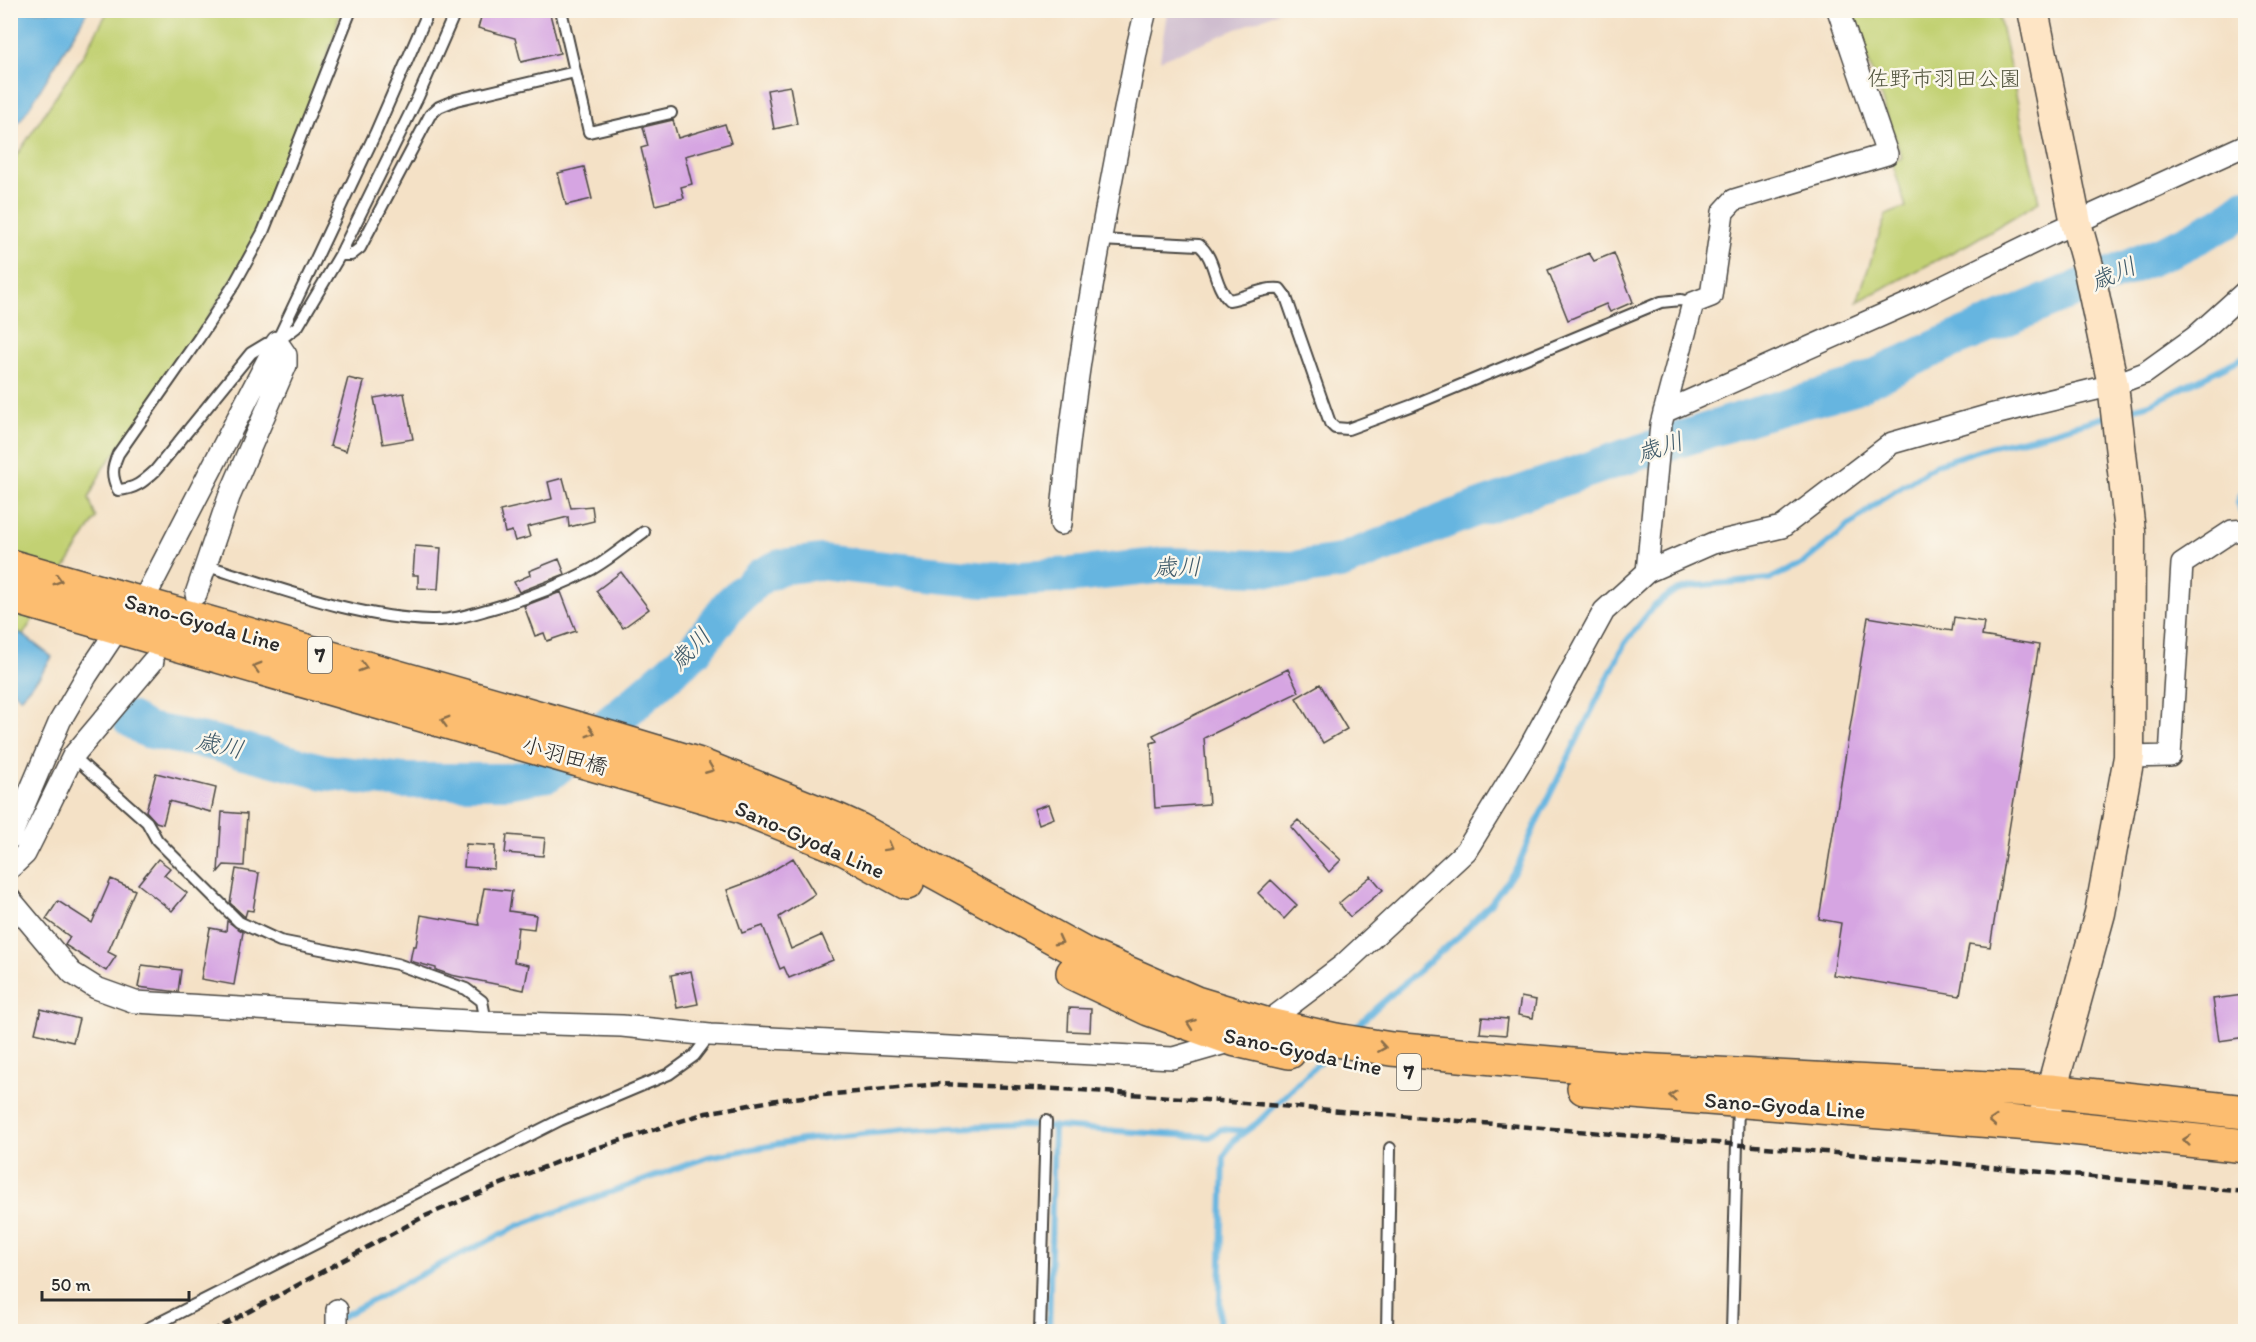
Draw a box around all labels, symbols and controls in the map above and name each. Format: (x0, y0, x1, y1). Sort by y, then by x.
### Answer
park label: 佐野市羽田公園 (1867, 65, 2021, 92)
water label: 歳川 (2085, 251, 2141, 296)
water label: 歳川 (1633, 426, 1687, 467)
water label: 歳川 (1153, 552, 1201, 581)
one-way arrow (53, 572, 63, 585)
street label: Sano-Gyoda Line (122, 587, 284, 658)
water label: 歳川 (663, 621, 717, 676)
road number: 7 (308, 637, 332, 673)
one-way arrow (357, 660, 368, 672)
one-way arrow (252, 662, 263, 674)
one-way arrow (440, 716, 451, 728)
water label: 歳川 (193, 725, 247, 764)
one-way arrow (585, 725, 596, 737)
street label: 小羽田橋 (519, 730, 611, 781)
one-way arrow (704, 762, 715, 774)
street label: Sano-Gyoda Line (731, 794, 889, 885)
one-way arrow (883, 840, 893, 851)
one-way arrow (1053, 934, 1064, 945)
one-way arrow (1186, 1018, 1197, 1031)
street label: Sano-Gyoda Line (1221, 1022, 1384, 1081)
one-way arrow (1378, 1041, 1387, 1053)
road number: 7 (1397, 1054, 1421, 1090)
street label: Sano-Gyoda Line (1704, 1086, 1866, 1125)
one-way arrow (1669, 1090, 1678, 1103)
one-way arrow (1989, 1115, 1998, 1128)
one-way arrow (2183, 1134, 2192, 1147)
scale bar (42, 1264, 189, 1302)
text: 50 m (51, 1274, 91, 1296)

